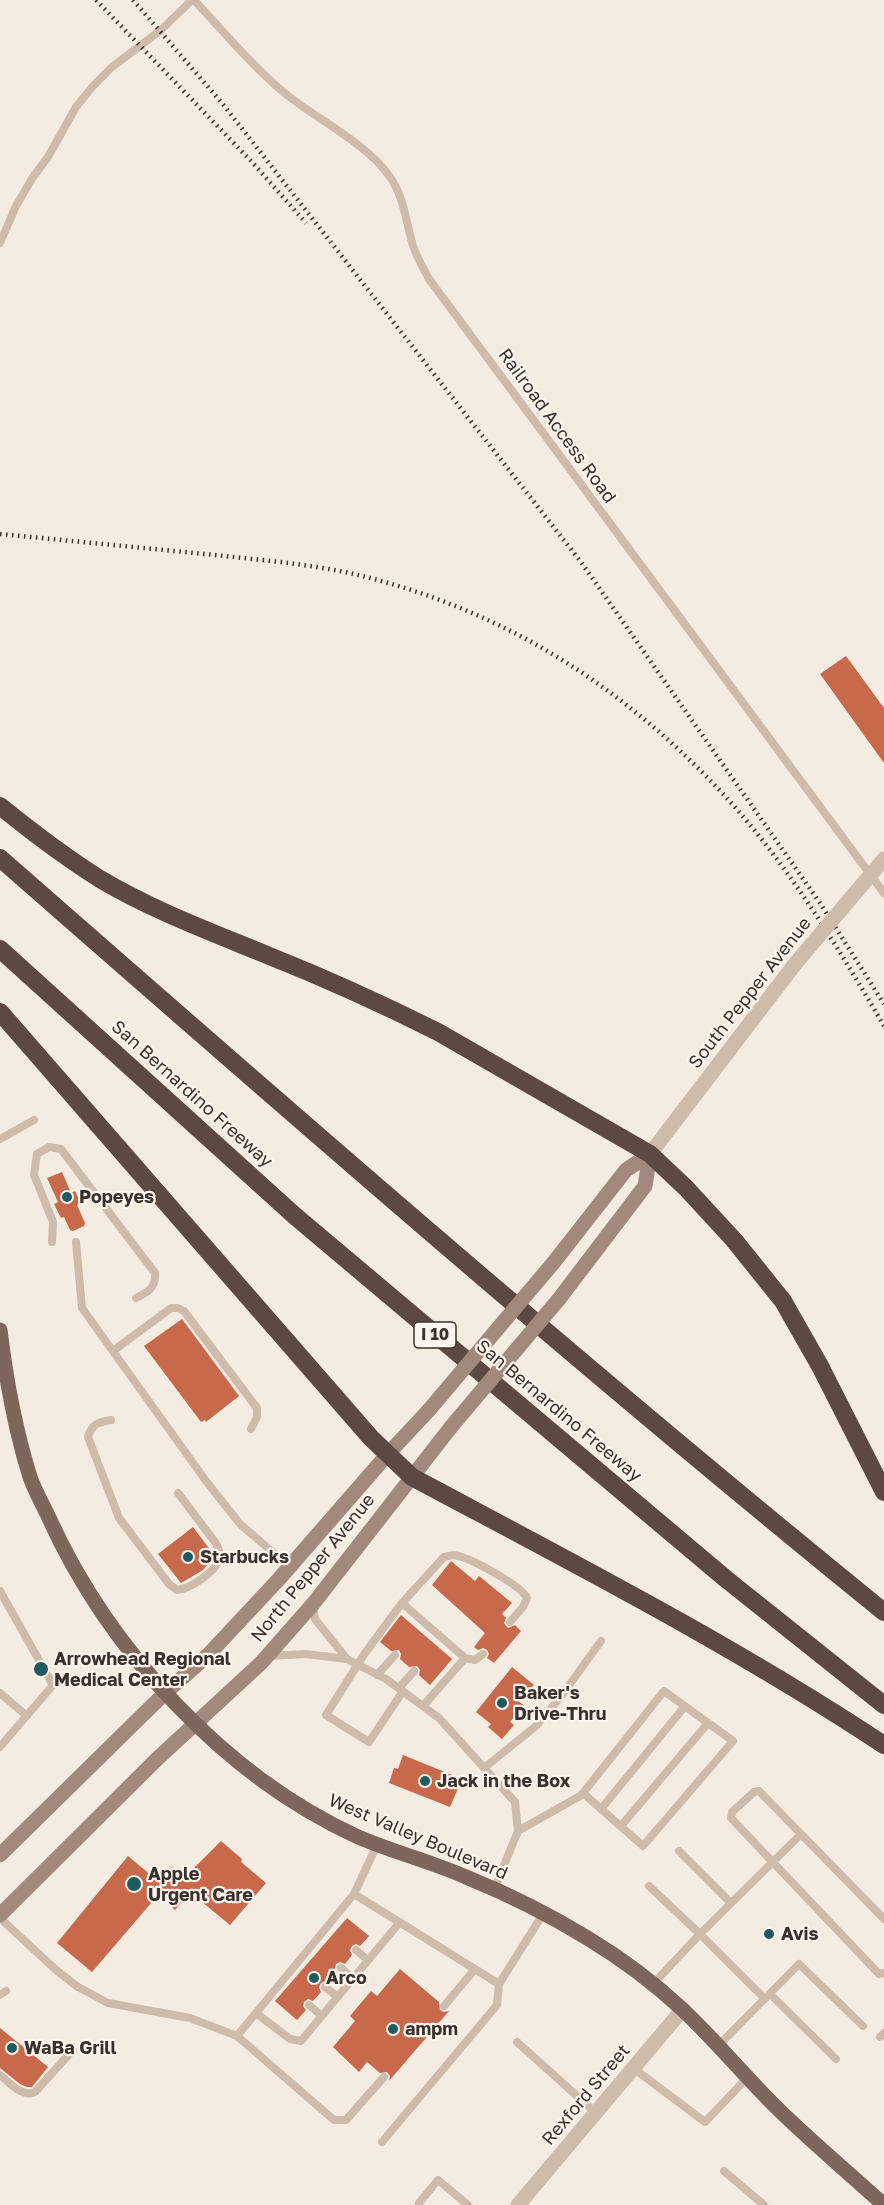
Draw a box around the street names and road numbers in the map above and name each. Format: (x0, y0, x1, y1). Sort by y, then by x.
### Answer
street label: Railroad Access Road (494, 344, 620, 508)
street label: South Pepper Avenue (684, 913, 816, 1073)
street label: San Bernardino Freeway (107, 1016, 277, 1172)
road number: I 10 (414, 1322, 456, 1348)
street label: San Bernardino Freeway (472, 1335, 646, 1487)
street label: North Pepper Avenue (247, 1490, 379, 1646)
street label: West Valley Boulevard (325, 1789, 511, 1885)
street label: Rexford Street (538, 2040, 634, 2150)

